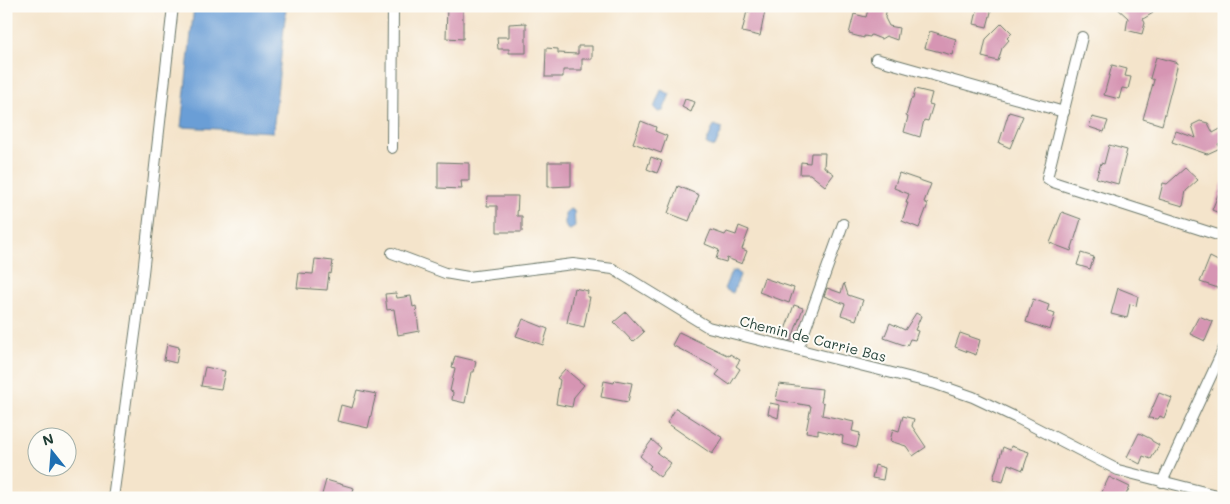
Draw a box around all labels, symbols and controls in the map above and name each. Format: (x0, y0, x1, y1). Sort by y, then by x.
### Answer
street label: Chemin de Carrie Bas (738, 311, 889, 366)
north arrow (28, 426, 78, 476)
text: N (40, 428, 56, 450)

